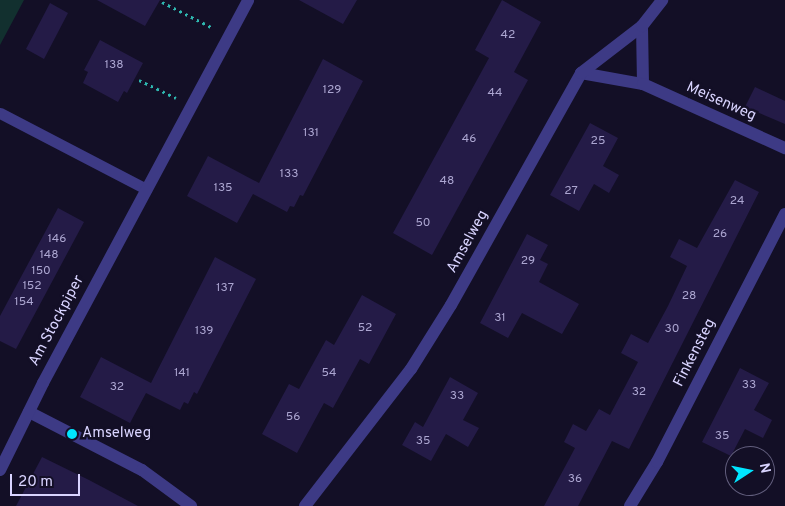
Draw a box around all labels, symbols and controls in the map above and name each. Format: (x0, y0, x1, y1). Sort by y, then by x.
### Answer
house number: 42 (501, 29, 515, 43)
house number: 138 (104, 59, 124, 73)
street label: Meisenweg (683, 79, 759, 125)
house number: 129 (323, 84, 341, 98)
house number: 44 (488, 87, 502, 101)
house number: 131 (303, 127, 319, 141)
house number: 46 (462, 133, 476, 147)
house number: 25 (591, 135, 605, 149)
house number: 133 (280, 168, 298, 182)
house number: 48 (440, 175, 454, 189)
house number: 135 (213, 182, 233, 196)
house number: 27 (564, 185, 578, 199)
house number: 24 (730, 195, 744, 209)
street label: Amselweg (443, 207, 493, 277)
house number: 50 (415, 217, 431, 231)
house number: 26 (713, 228, 727, 242)
house number: 146 (48, 233, 66, 247)
house number: 148 (39, 249, 59, 263)
house number: 29 (521, 255, 535, 269)
house number: 150 (31, 265, 51, 279)
street label: Am Stockpiper (26, 273, 88, 369)
house number: 152 (22, 280, 42, 294)
house number: 137 (216, 282, 234, 296)
house number: 28 (682, 290, 696, 304)
house number: 154 (14, 296, 34, 310)
house number: 31 (494, 312, 506, 326)
street label: Finkensteg (670, 316, 720, 390)
house number: 52 (358, 322, 372, 336)
house number: 30 (665, 323, 679, 337)
house number: 139 (195, 325, 213, 339)
house number: 141 (174, 367, 190, 381)
house number: 54 (321, 367, 337, 381)
house number: 33 (742, 379, 756, 393)
house number: 32 (110, 381, 124, 395)
house number: 32 (632, 386, 646, 400)
house number: 33 (450, 390, 464, 404)
house number: 56 (286, 411, 300, 425)
place label: Amselweg (82, 425, 151, 443)
marker: Amselweg (66, 428, 78, 440)
house number: 35 (715, 430, 729, 444)
house number: 35 (416, 435, 430, 449)
north arrow (725, 446, 775, 496)
text: N (755, 462, 774, 475)
scale bar (12, 464, 82, 496)
text: 20 m (18, 473, 53, 492)
house number: 36 (568, 473, 582, 487)

